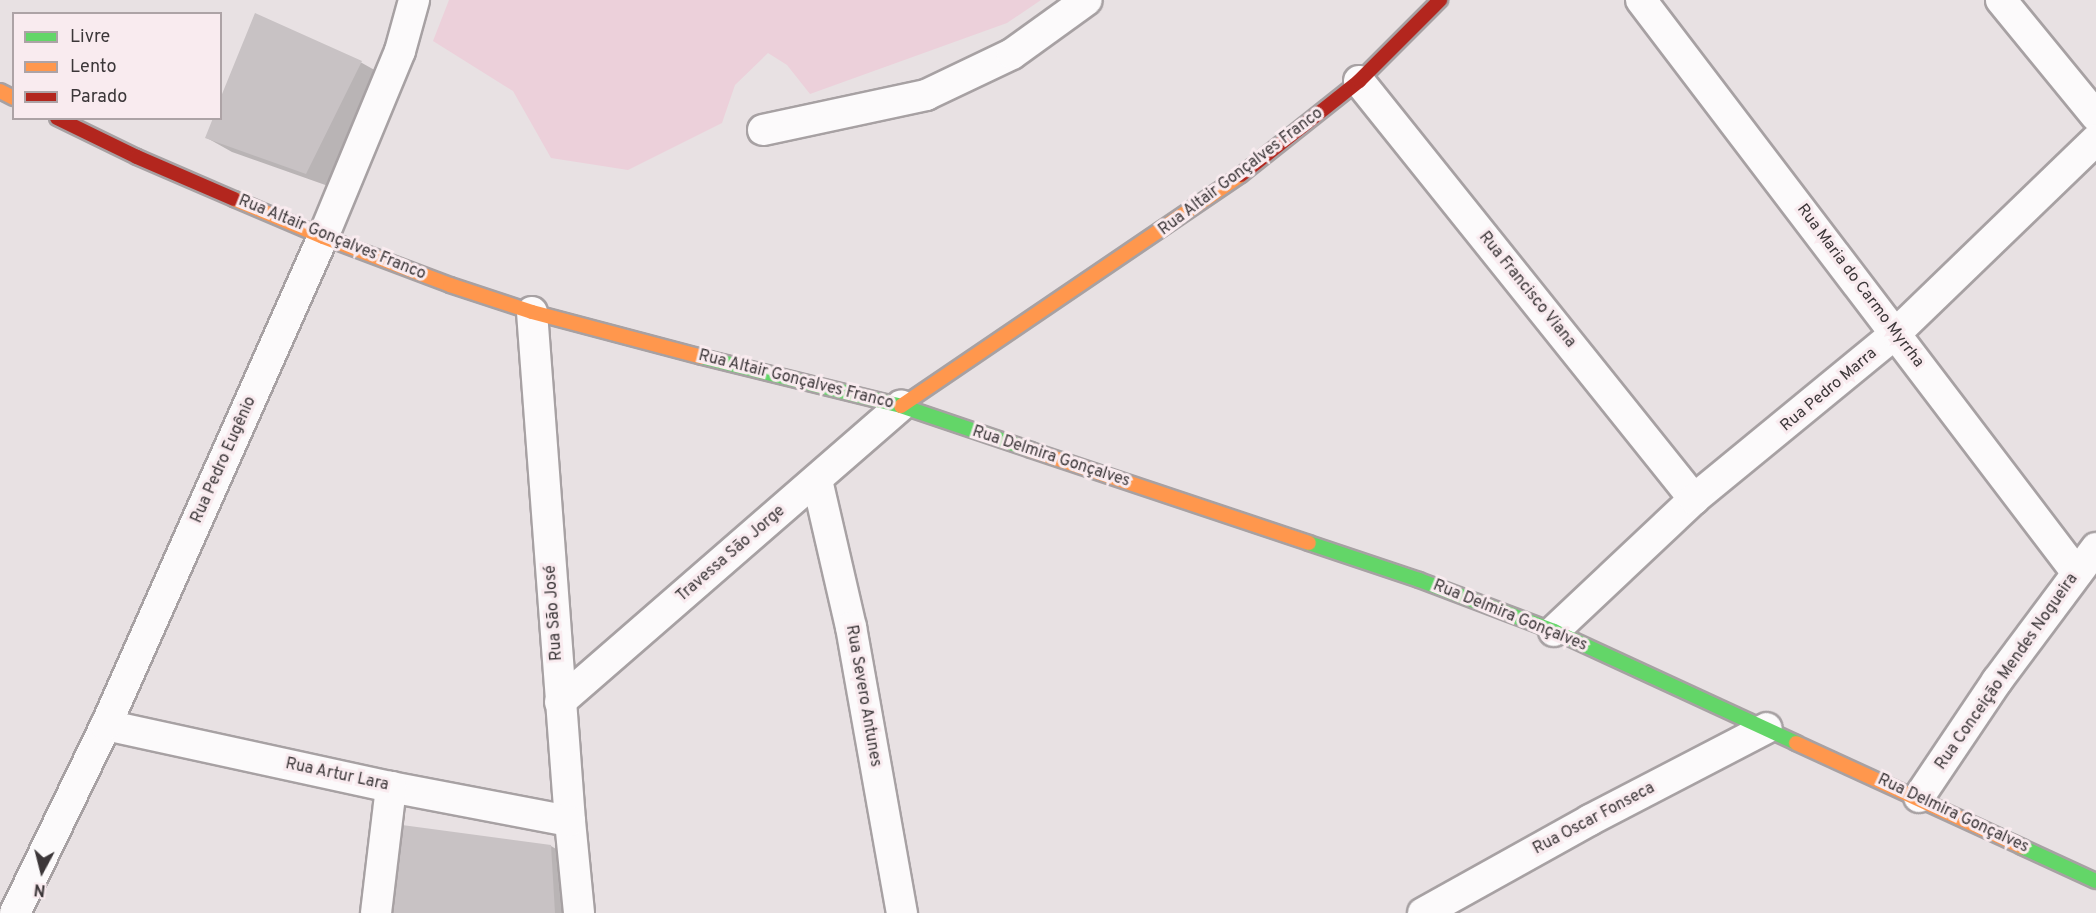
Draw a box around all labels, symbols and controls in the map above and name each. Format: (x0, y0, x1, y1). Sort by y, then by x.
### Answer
legend (12, 12, 222, 120)
text: Livre (70, 26, 110, 49)
text: Lento (70, 56, 116, 79)
text: Parado (70, 86, 127, 109)
street label: Rua Altair Gonçalves Franco (1155, 104, 1327, 240)
street label: Rua Altair Gonçalves Franco (235, 191, 429, 285)
street label: Rua Maria do Carmo Myrrha (1792, 200, 1928, 372)
street label: Rua Francisco Viana (1474, 228, 1580, 352)
street label: Rua Pedro Marra (1777, 344, 1881, 436)
street label: Rua Altair Gonçalves Franco (696, 346, 896, 414)
street label: Rua Pedro Eugênio (187, 394, 261, 526)
street label: Rua Delmira Gonçalves (970, 422, 1132, 492)
street label: Travessa São Jorge (673, 502, 789, 606)
street label: Rua São José (541, 565, 567, 661)
street label: Rua Conceição Mendes Nogueira (1932, 570, 2082, 774)
street label: Rua Delmira Gonçalves (1430, 576, 1590, 656)
street label: Rua Severo Antunes (841, 623, 885, 769)
street label: Rua Artur Lara (283, 755, 391, 795)
street label: Rua Delmira Gonçalves (1874, 771, 2032, 857)
street label: Rua Oscar Fonseca (1530, 779, 1658, 859)
north arrow (12, 841, 72, 901)
text: N (33, 878, 47, 899)

